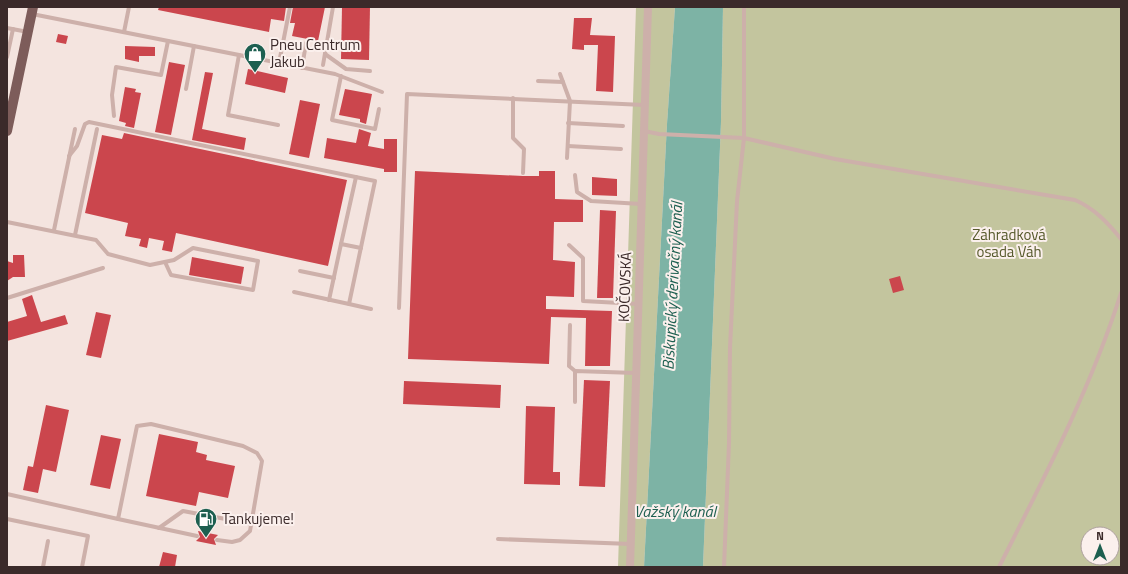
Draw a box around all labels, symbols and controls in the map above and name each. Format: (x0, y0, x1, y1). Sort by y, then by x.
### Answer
place label: Pneu Centrum Jakub (270, 33, 360, 73)
shop icon: Pneu Centrum Jakub (242, 41, 268, 74)
water label: Biskupický derivačný kanál (656, 200, 688, 371)
park label: Záhradková osada Váh (972, 223, 1046, 263)
street label: KOČOVSKÁ (612, 251, 637, 322)
water label: Važský kanál (634, 499, 718, 523)
fuel station icon: Tankujeme! (193, 506, 219, 539)
place label: Tankujeme! (222, 507, 294, 530)
north arrow (1080, 526, 1120, 566)
text: N (1096, 528, 1104, 544)

